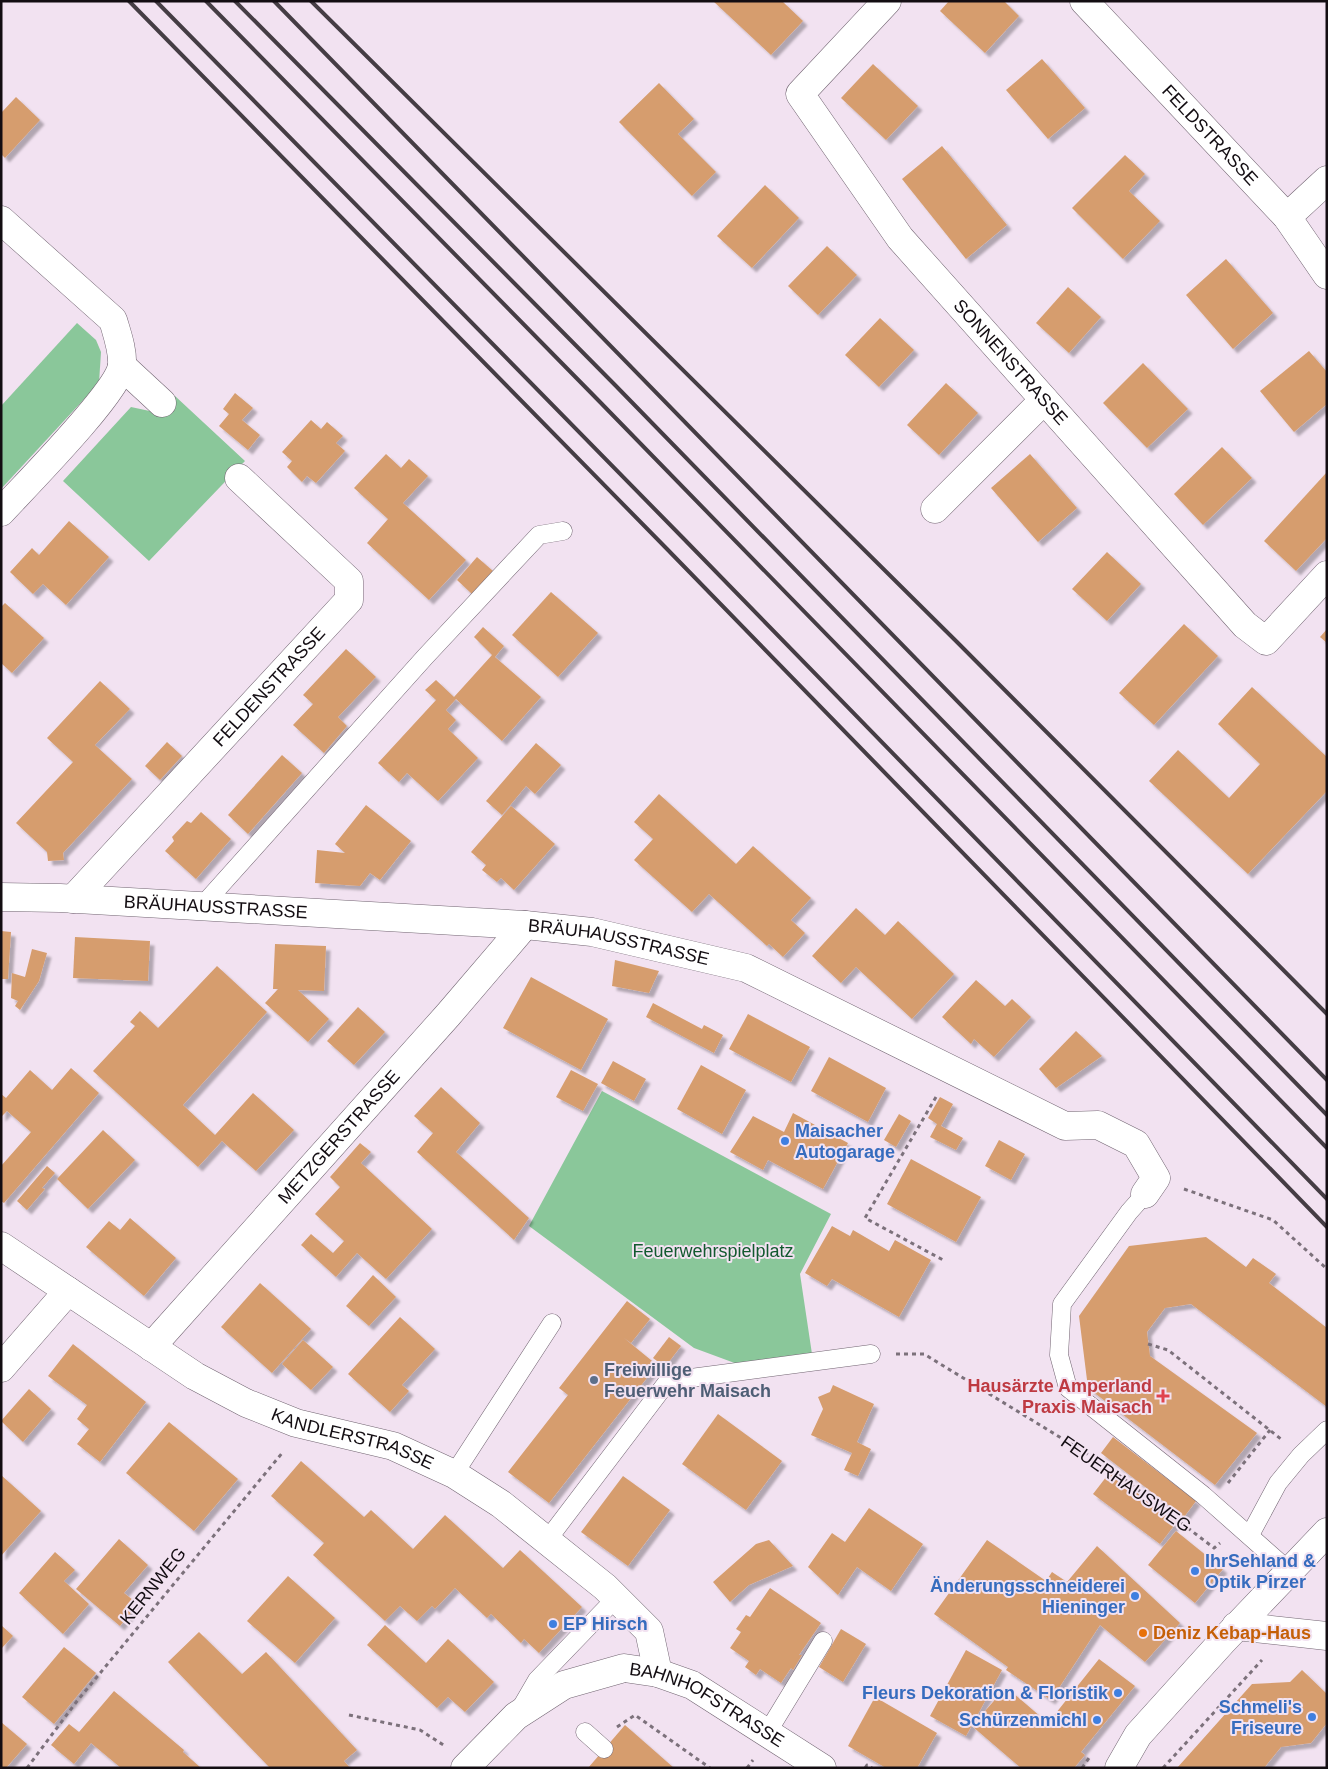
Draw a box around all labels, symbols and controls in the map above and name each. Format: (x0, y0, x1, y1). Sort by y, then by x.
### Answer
street label: FELDSTRASSE (1158, 81, 1262, 189)
street label: SONNENSTRASSE (950, 295, 1072, 429)
street label: FELDENSTRASSE (209, 623, 329, 750)
street label: BRÄUHAUSSTRASSE (123, 892, 308, 922)
street label: BRÄUHAUSSTRASSE (527, 915, 711, 969)
street label: METZGERSTRASSE (274, 1066, 404, 1208)
place label: Maisacher Autogarage (795, 1121, 895, 1162)
marker: Maisacher Autogarage (779, 1135, 791, 1147)
park label: Feuerwehrspielplatz (632, 1241, 794, 1261)
place label: Freiwillige Feuerwehr Maisach (604, 1360, 771, 1401)
marker: Freiwillige Feuerwehr Maisach (588, 1374, 600, 1386)
place label: Hausärzte Amperland Praxis Maisach (968, 1376, 1152, 1417)
marker: Hausärzte Amperland Praxis Maisach (1156, 1389, 1170, 1403)
street label: KANDLERSTRASSE (268, 1404, 437, 1473)
street label: FEUERHAUSWEG (1057, 1432, 1195, 1536)
street label: KERNWEG (116, 1544, 190, 1628)
place label: IhrSehland & Optik Pirzer (1205, 1551, 1316, 1592)
marker: IhrSehland & Optik Pirzer (1189, 1565, 1201, 1577)
place label: Änderungsschneiderei Hieninger (930, 1576, 1125, 1617)
marker: Änderungsschneiderei Hieninger (1129, 1590, 1141, 1602)
place label: EP Hirsch (563, 1614, 648, 1634)
marker: EP Hirsch (547, 1618, 559, 1630)
place label: Deniz Kebap-Haus (1153, 1623, 1311, 1643)
marker: Deniz Kebap-Haus (1137, 1627, 1149, 1639)
street label: BAHNHOFSTRASSE (628, 1659, 788, 1751)
place label: Fleurs Dekoration & Floristik (862, 1683, 1109, 1703)
marker: Fleurs Dekoration & Floristik (1112, 1687, 1124, 1699)
place label: Schmeli's Friseure (1219, 1697, 1302, 1738)
place label: Schürzenmichl (959, 1710, 1087, 1730)
marker: Schmeli's Friseure (1306, 1711, 1318, 1723)
marker: Schürzenmichl (1091, 1714, 1103, 1726)

